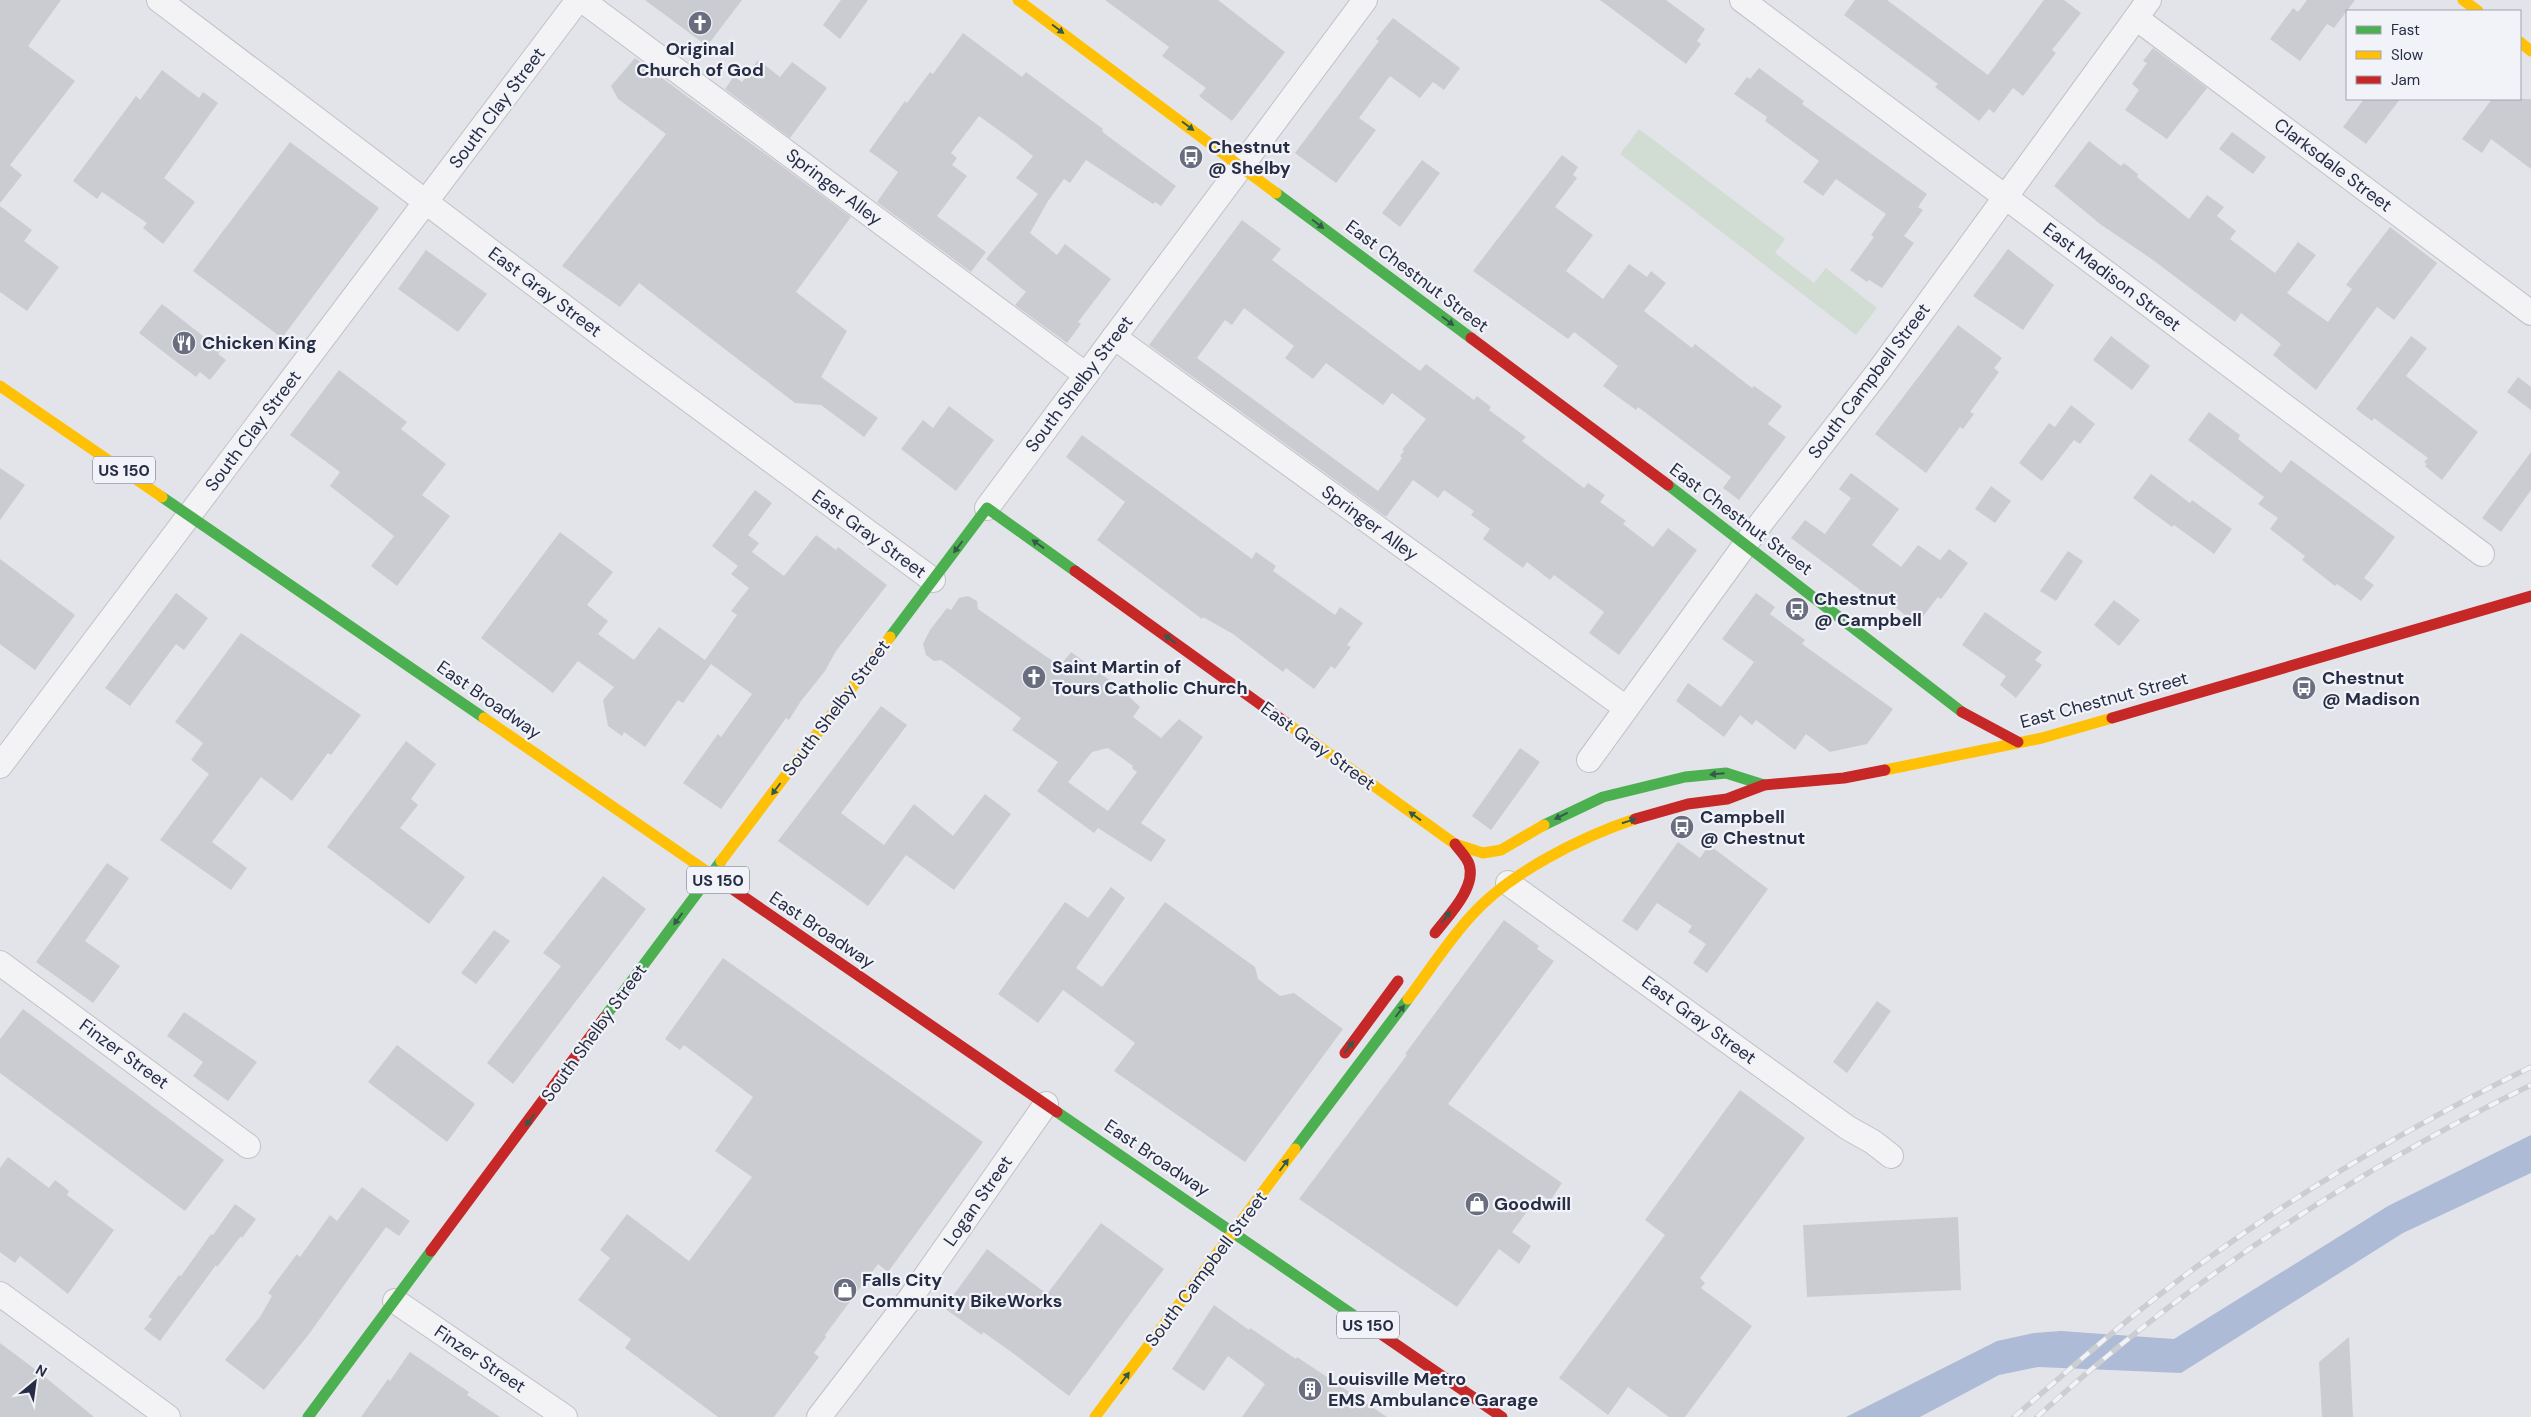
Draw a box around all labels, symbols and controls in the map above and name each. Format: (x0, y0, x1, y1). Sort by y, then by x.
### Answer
church icon: Original Church of God (687, 10, 713, 36)
legend (2346, 10, 2521, 100)
text: Fast (2391, 20, 2420, 40)
one-way arrow (1051, 24, 1064, 34)
place label: Original Church of God (636, 37, 764, 82)
street label: South Clay Street (444, 43, 550, 173)
text: Slow (2391, 45, 2424, 65)
text: Jam (2391, 70, 2420, 90)
street label: Clarksdale Street (2269, 113, 2397, 217)
one-way arrow (1181, 121, 1194, 132)
place label: Chestnut @ Shelby (1208, 135, 1291, 180)
street label: Springer Alley (781, 143, 887, 231)
bus stop icon: Chestnut @ Shelby (1178, 144, 1204, 170)
street label: East Chestnut Street (1341, 214, 1493, 338)
street label: East Madison Street (2038, 217, 2186, 337)
one-way arrow (1311, 219, 1325, 229)
street label: East Gray Street (483, 241, 607, 343)
street label: South Campbell Street (1803, 298, 1935, 464)
street label: South Shelby Street (1020, 311, 1138, 457)
one-way arrow (1441, 316, 1455, 326)
restaurant icon: Chicken King (171, 330, 197, 356)
place label: Chicken King (202, 331, 317, 355)
street label: South Clay Street (200, 366, 306, 496)
road number: US 150 (93, 456, 155, 484)
street label: East Chestnut Street (1665, 457, 1817, 581)
street label: Springer Alley (1317, 480, 1423, 566)
street label: East Gray Street (807, 484, 931, 584)
one-way arrow (1031, 539, 1045, 549)
one-way arrow (952, 540, 963, 553)
place label: Chestnut @ Campbell (1814, 587, 1922, 632)
bus stop icon: Chestnut @ Campbell (1784, 596, 1810, 622)
one-way arrow (1163, 634, 1177, 644)
street label: South Shelby Street (777, 635, 895, 781)
street label: East Broadway (432, 655, 546, 745)
place label: Saint Martin of Tours Catholic Church (1052, 655, 1248, 700)
church icon: Saint Martin of Tours Catholic Church (1021, 664, 1047, 690)
street label: East Chestnut Street (2017, 666, 2191, 734)
place label: Chestnut @ Madison (2322, 666, 2420, 711)
bus stop icon: Chestnut @ Madison (2291, 675, 2317, 701)
street label: East Gray Street (1256, 696, 1380, 796)
one-way arrow (1709, 770, 1725, 778)
one-way arrow (770, 782, 781, 795)
place label: Campbell @ Chestnut (1700, 805, 1805, 850)
one-way arrow (1409, 811, 1422, 821)
one-way arrow (1554, 812, 1568, 820)
bus stop icon: Campbell @ Chestnut (1669, 814, 1695, 840)
one-way arrow (1622, 817, 1637, 825)
road number: US 150 (687, 866, 749, 894)
street label: East Broadway (765, 886, 879, 974)
one-way arrow (1441, 910, 1451, 924)
one-way arrow (673, 912, 683, 926)
street label: South Shelby Street (536, 959, 652, 1107)
street label: East Gray Street (1637, 970, 1761, 1070)
one-way arrow (1394, 1005, 1405, 1018)
street label: Finzer Street (74, 1013, 174, 1095)
one-way arrow (1343, 1041, 1354, 1054)
one-way arrow (525, 1113, 535, 1127)
street label: East Broadway (1100, 1114, 1214, 1202)
street label: Logan Street (938, 1151, 1018, 1251)
one-way arrow (1279, 1158, 1289, 1172)
street label: South Campbell Street (1140, 1186, 1272, 1352)
shop icon: Goodwill (1464, 1191, 1490, 1217)
place label: Goodwill (1494, 1192, 1571, 1216)
place label: Falls City Community BikeWorks (862, 1268, 1062, 1313)
shop icon: Falls City Community BikeWorks (832, 1277, 858, 1303)
road number: US 150 (1337, 1312, 1399, 1338)
street label: Finzer Street (430, 1320, 530, 1398)
north arrow (10, 1357, 60, 1407)
text: N (32, 1360, 50, 1381)
place label: Louisville Metro EMS Ambulance Garage (1328, 1367, 1538, 1412)
one-way arrow (1119, 1372, 1130, 1385)
building icon: Louisville Metro EMS Ambulance Garage (1297, 1376, 1323, 1402)

